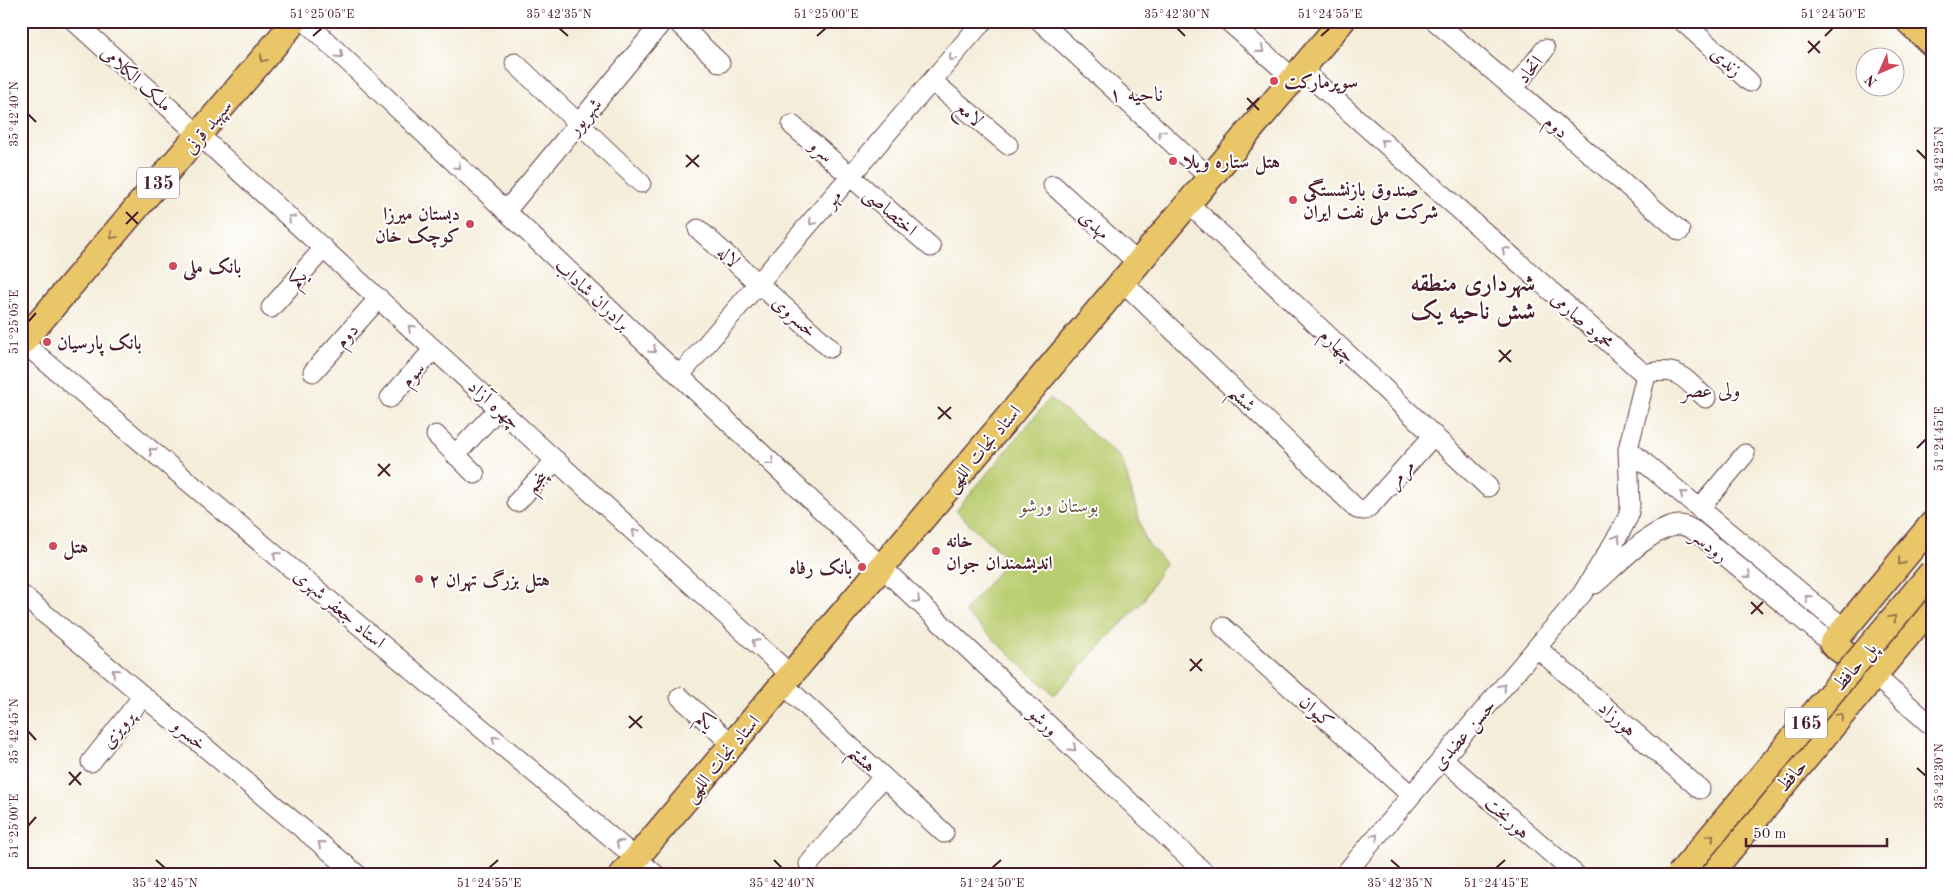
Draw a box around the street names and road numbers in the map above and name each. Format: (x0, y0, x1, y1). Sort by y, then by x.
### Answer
street label: ملک الکلامی (96, 42, 176, 116)
street label: زندی (1706, 44, 1744, 81)
street label: اتحاد (1514, 53, 1548, 88)
street label: شهریور (564, 95, 607, 142)
street label: سپهبد قرنی (181, 97, 238, 160)
street label: لامع (947, 98, 986, 136)
street label: دوم (1537, 113, 1571, 147)
street label: سرو (803, 135, 836, 168)
road number: 135 (137, 168, 179, 198)
street label: اختصاصی (858, 185, 919, 242)
street label: مهر (820, 187, 847, 214)
street label: مهدی (1074, 207, 1112, 245)
street label: لاله (713, 243, 742, 272)
street label: برادران شاداب (550, 256, 633, 336)
street label: یکم (285, 265, 317, 296)
street label: محمود صارمی (1546, 289, 1616, 355)
street label: خسروی (767, 293, 819, 343)
street label: دوم (333, 321, 367, 356)
street label: چهارم (1312, 326, 1358, 371)
street label: سوم (398, 360, 433, 395)
street label: چهره آزاد (463, 375, 525, 435)
street label: ششم (1219, 383, 1258, 422)
street label: استاد نجات اللهی (942, 402, 1027, 498)
street label: مرمر (1384, 457, 1421, 494)
street label: پنجم (523, 466, 559, 502)
street label: رودسر (1684, 526, 1730, 568)
street label: استاد جعفر شهری (289, 566, 388, 654)
street label: پل حافظ (1830, 638, 1884, 697)
street label: کیوان (1294, 692, 1337, 734)
street label: حسن عضدی (1429, 697, 1502, 776)
street label: هورزاد (1593, 699, 1639, 742)
street label: ورشو (1022, 703, 1061, 742)
street label: پرویزی (99, 707, 141, 753)
street label: یکم (688, 708, 719, 740)
road number: 165 (1785, 708, 1827, 738)
street label: استاد نجات اللهی (681, 712, 766, 808)
street label: خسرو (166, 715, 209, 756)
street label: هشتم (838, 743, 879, 783)
street label: حافظ (1773, 756, 1812, 796)
street label: هوربخت (1480, 794, 1532, 844)

